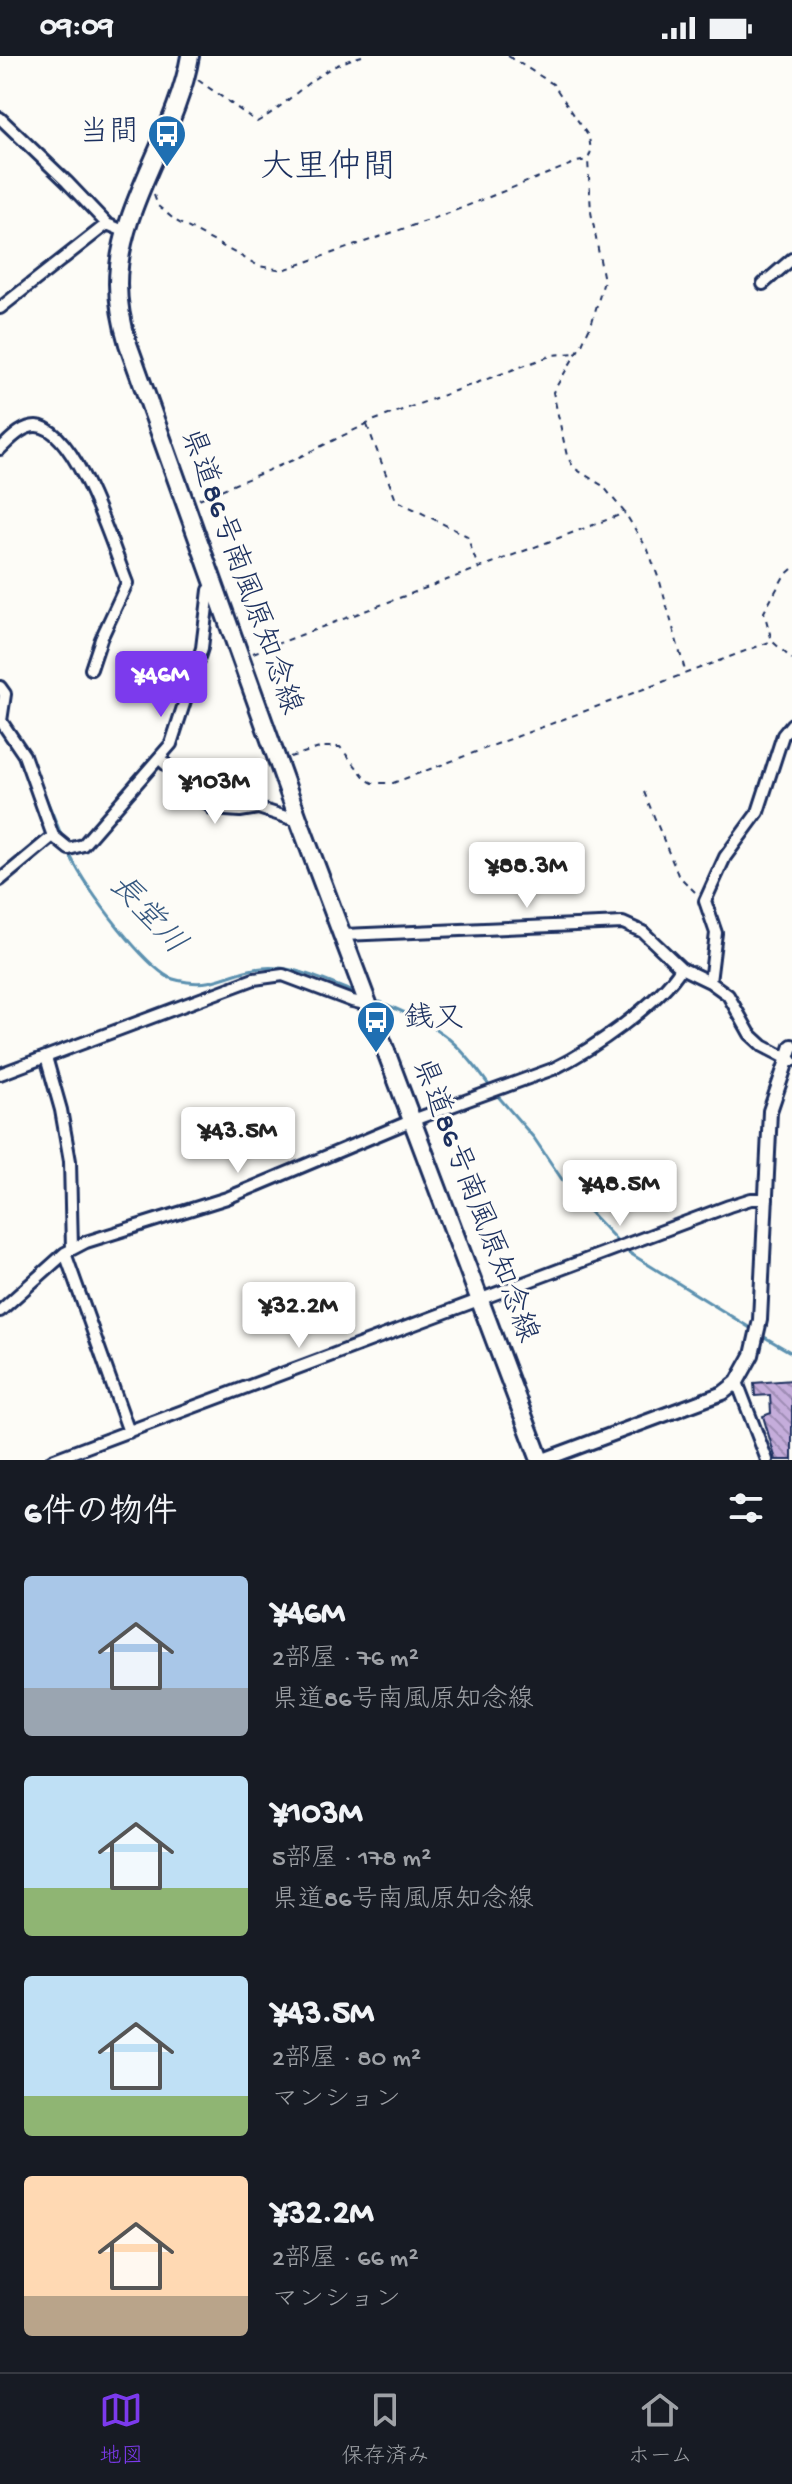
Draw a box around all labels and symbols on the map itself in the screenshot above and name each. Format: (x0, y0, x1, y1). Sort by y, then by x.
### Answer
bus stop icon: 当間 (146, 113, 188, 168)
place label: 当間 (79, 116, 139, 152)
district label: 大里仲間 (260, 148, 396, 190)
street label: 県道86号南風原知念線 (171, 424, 309, 720)
pin: ¥46M (114, 651, 208, 719)
pin: ¥103M (159, 758, 271, 826)
pin: ¥88.3M (462, 842, 592, 910)
water label: 長堂川 (99, 867, 193, 964)
bus stop icon: 銭又 (355, 999, 397, 1054)
place label: 銭又 (404, 1002, 464, 1038)
street label: 県道86号南風原知念線 (403, 1053, 545, 1348)
pin: ¥43.5M (173, 1107, 303, 1175)
pin: ¥48.5M (555, 1160, 685, 1228)
pin: ¥32.2M (234, 1282, 364, 1350)

